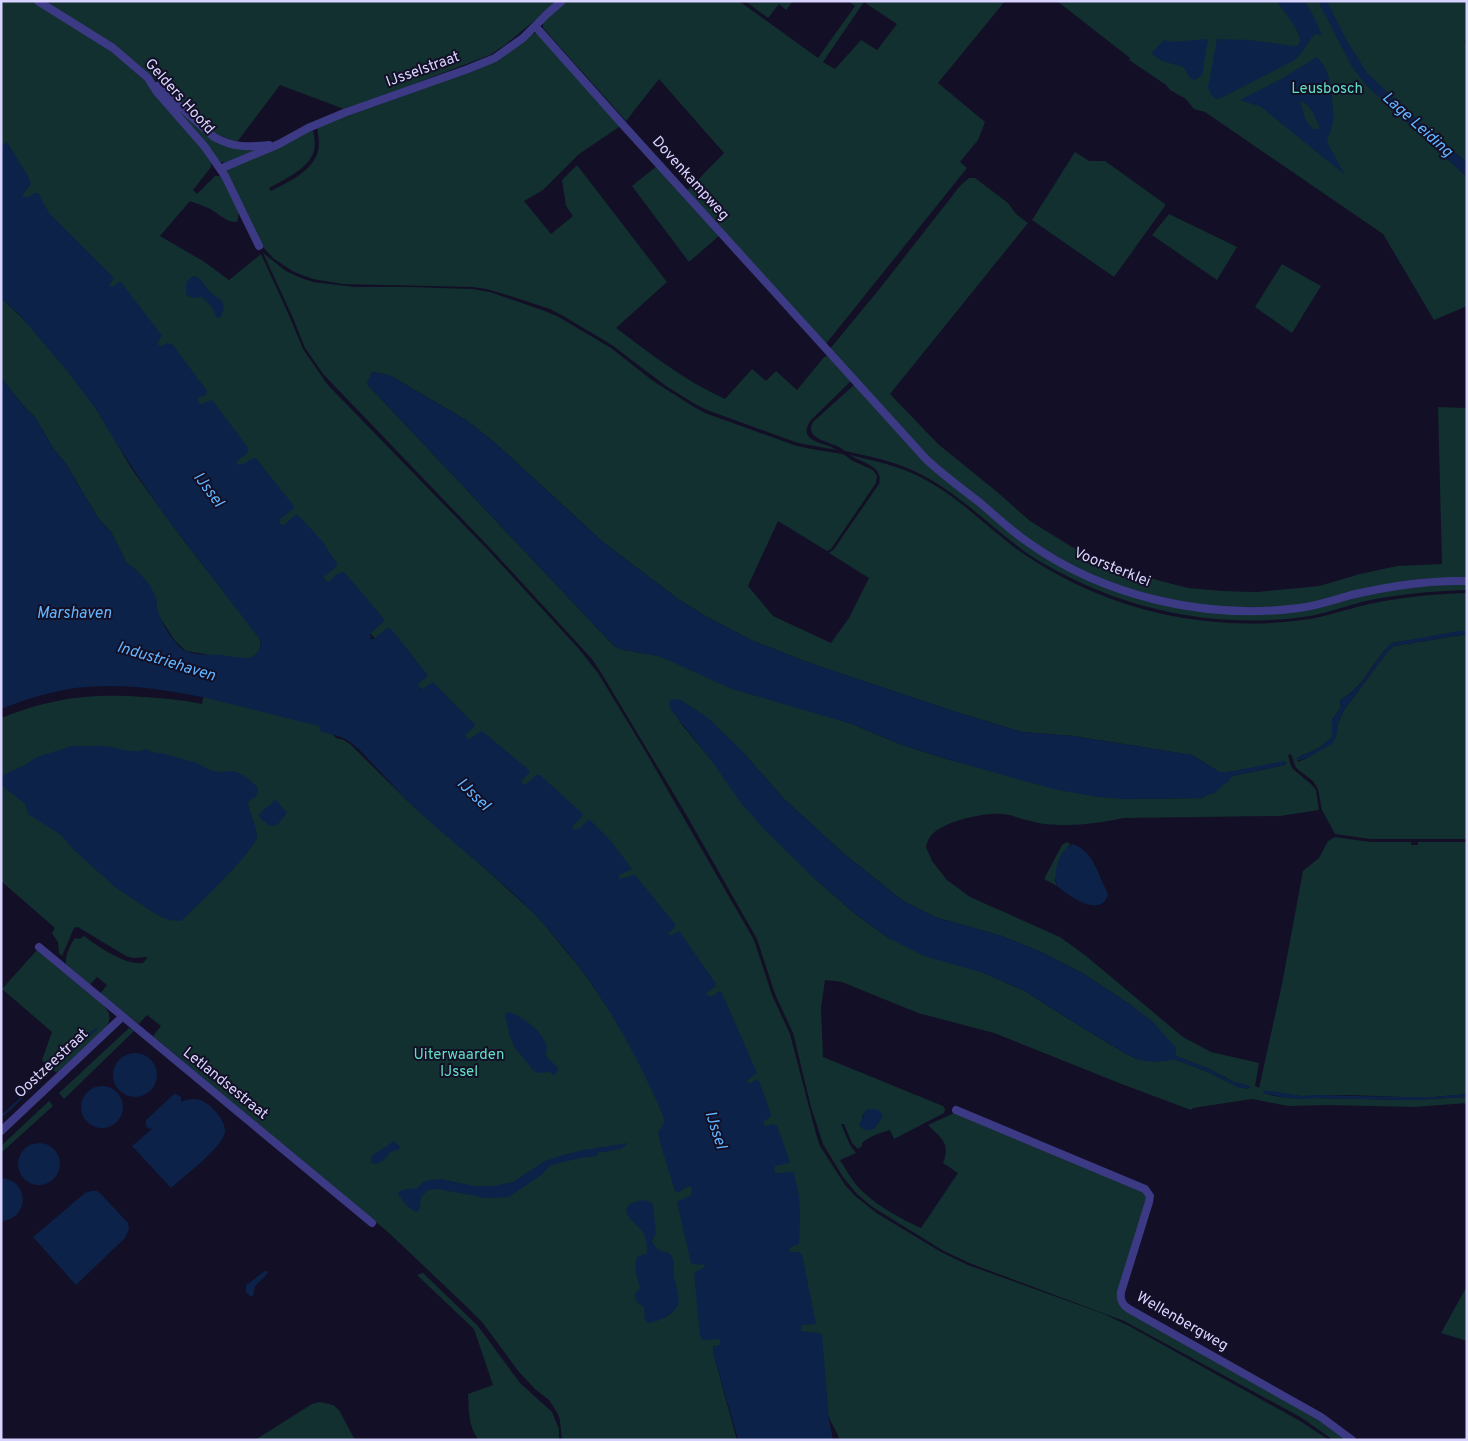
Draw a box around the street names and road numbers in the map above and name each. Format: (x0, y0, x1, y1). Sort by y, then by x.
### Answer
street label: IJsselstraat (384, 48, 462, 92)
street label: Gelders Hoofd (140, 55, 218, 139)
street label: Dovenkampweg (647, 133, 733, 225)
street label: Voorsterklei (1071, 544, 1153, 592)
street label: Oostzeestraat (11, 1025, 93, 1103)
street label: Letlandsestraat (178, 1044, 272, 1124)
street label: Wellenbergweg (1133, 1288, 1231, 1356)

